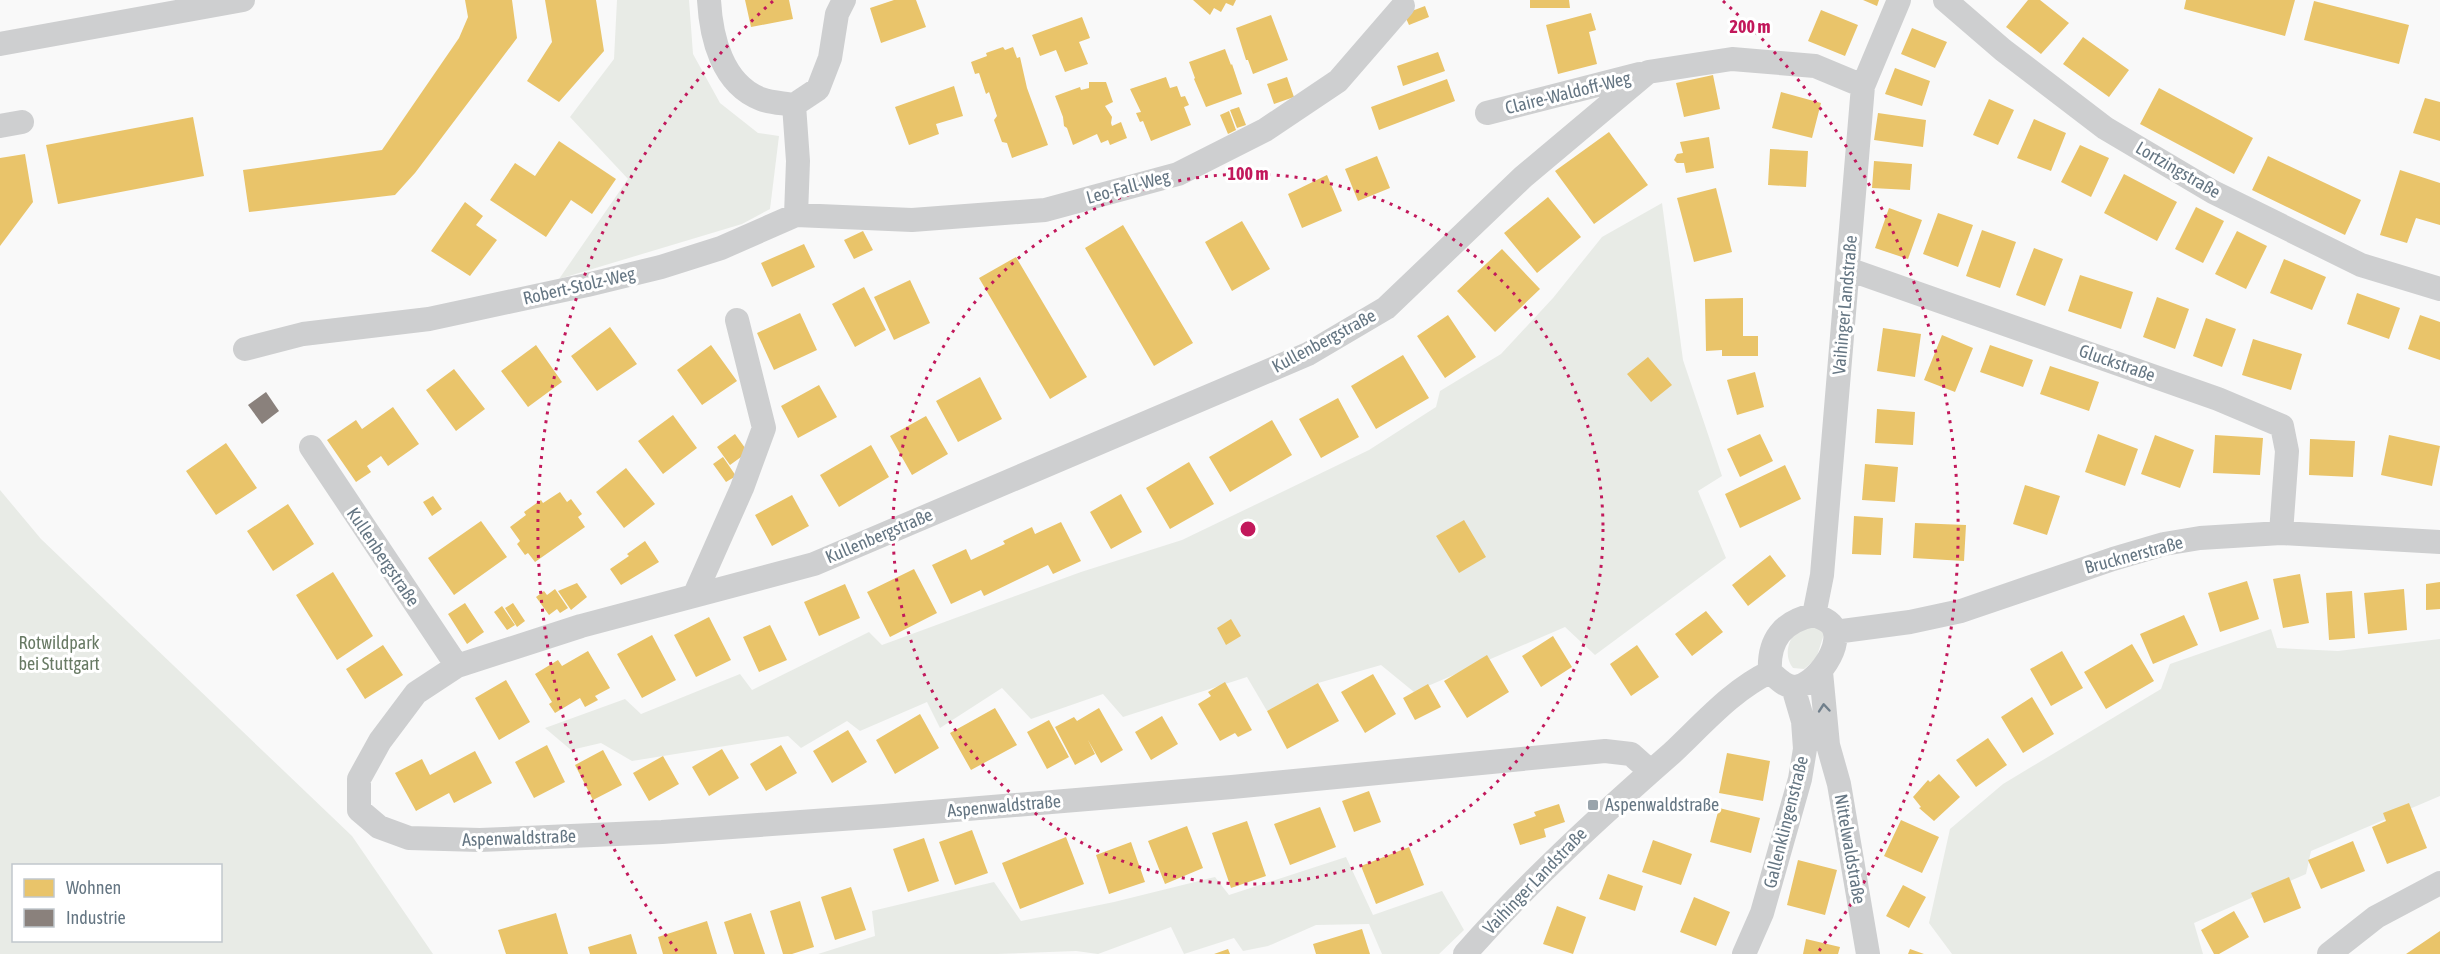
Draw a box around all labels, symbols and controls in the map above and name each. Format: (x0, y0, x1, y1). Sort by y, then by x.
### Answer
text: 200 m (1730, 16, 1770, 37)
street label: Claire-Waldoff-Weg (1503, 67, 1633, 118)
street label: Lortzingstraße (2132, 137, 2224, 202)
text: 100 m (1228, 163, 1268, 184)
street label: Leo-Fall-Weg (1084, 165, 1172, 208)
street label: Vaihinger Landstraße (1828, 234, 1861, 376)
street label: Robert-Stolz-Weg (521, 262, 637, 309)
street label: Kullenbergstraße (1268, 304, 1379, 377)
street label: Gluckstraße (2076, 340, 2158, 385)
street label: Kullenbergstraße (343, 503, 424, 610)
street label: Kullenbergstraße (822, 504, 936, 568)
centre of rings (1238, 519, 1258, 539)
street label: Brucknerstraße (2082, 531, 2185, 578)
park label: Rotwildpark bei Stuttgart (18, 632, 100, 674)
one-way arrow (1818, 704, 1831, 713)
street label: Gallenklingenstraße (1759, 754, 1812, 890)
street label: Aspenwaldstraße (946, 790, 1062, 821)
street label: Nittelwaldstraße (1830, 792, 1870, 906)
place label: Aspenwaldstraße (1605, 794, 1719, 815)
marker: Aspenwaldstraße (1586, 798, 1600, 812)
street label: Vaihinger Landstraße (1479, 823, 1591, 938)
street label: Aspenwaldstraße (462, 825, 576, 850)
legend (12, 864, 222, 942)
text: Wohnen (66, 877, 121, 898)
text: Industrie (66, 907, 126, 928)

